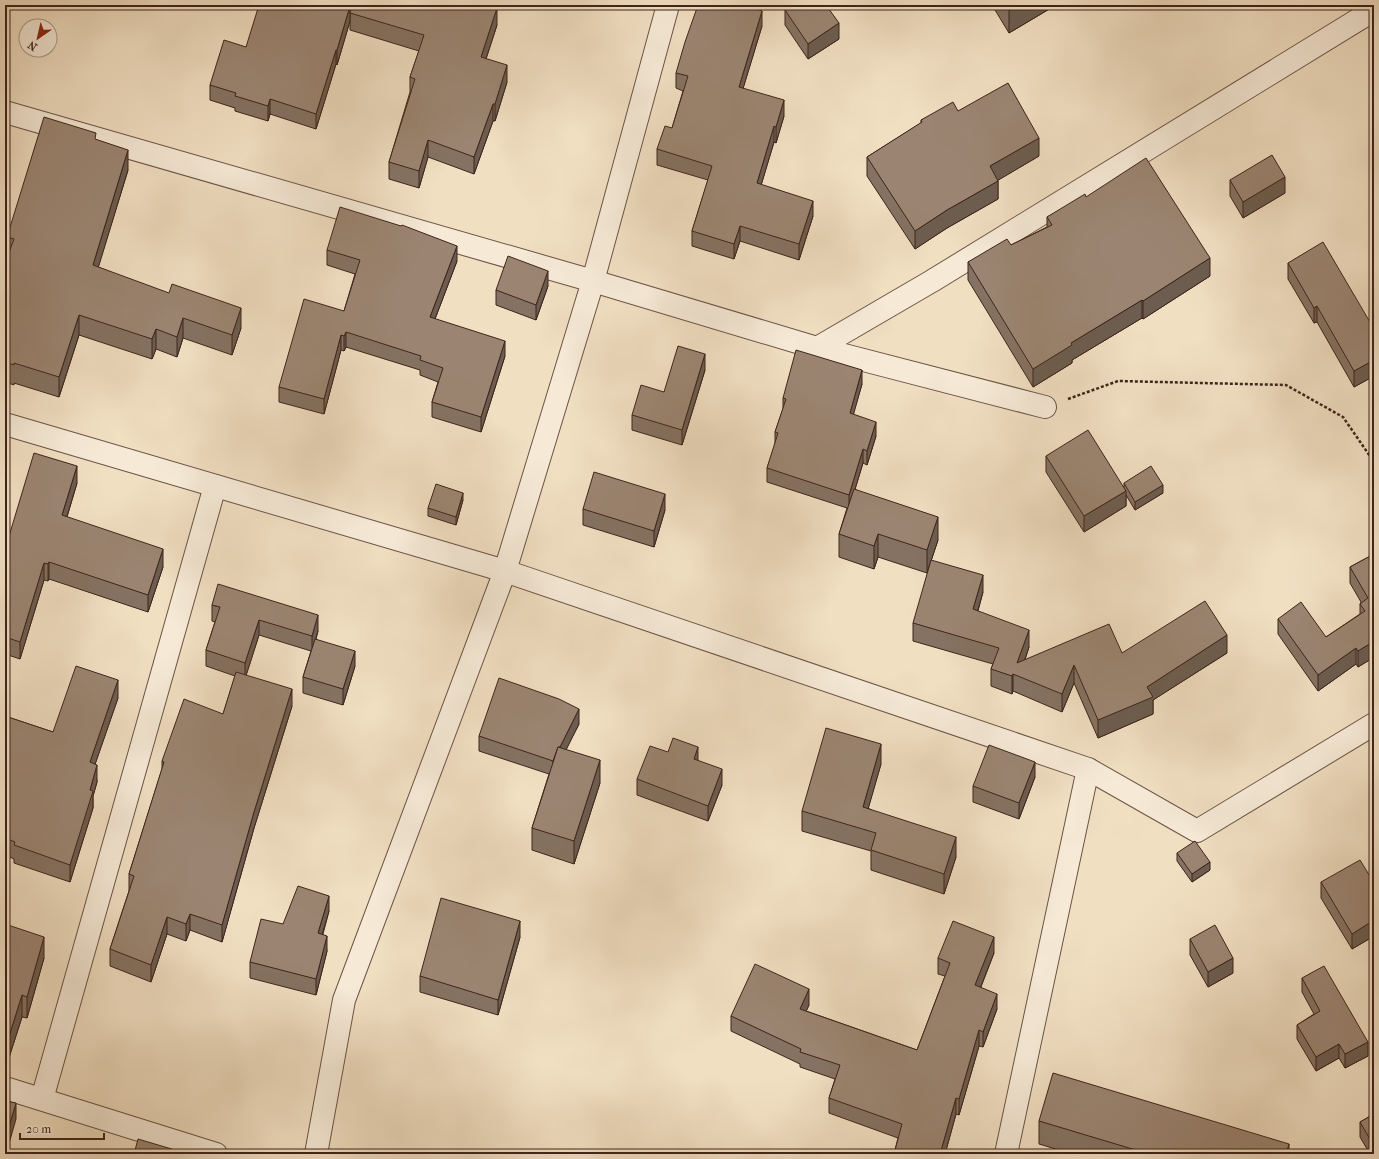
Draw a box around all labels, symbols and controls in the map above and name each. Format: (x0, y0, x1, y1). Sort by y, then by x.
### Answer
north arrow (18, 18, 58, 58)
text: N (25, 38, 40, 54)
scale bar (20, 1115, 104, 1141)
text: 20 m (26, 1122, 51, 1136)

